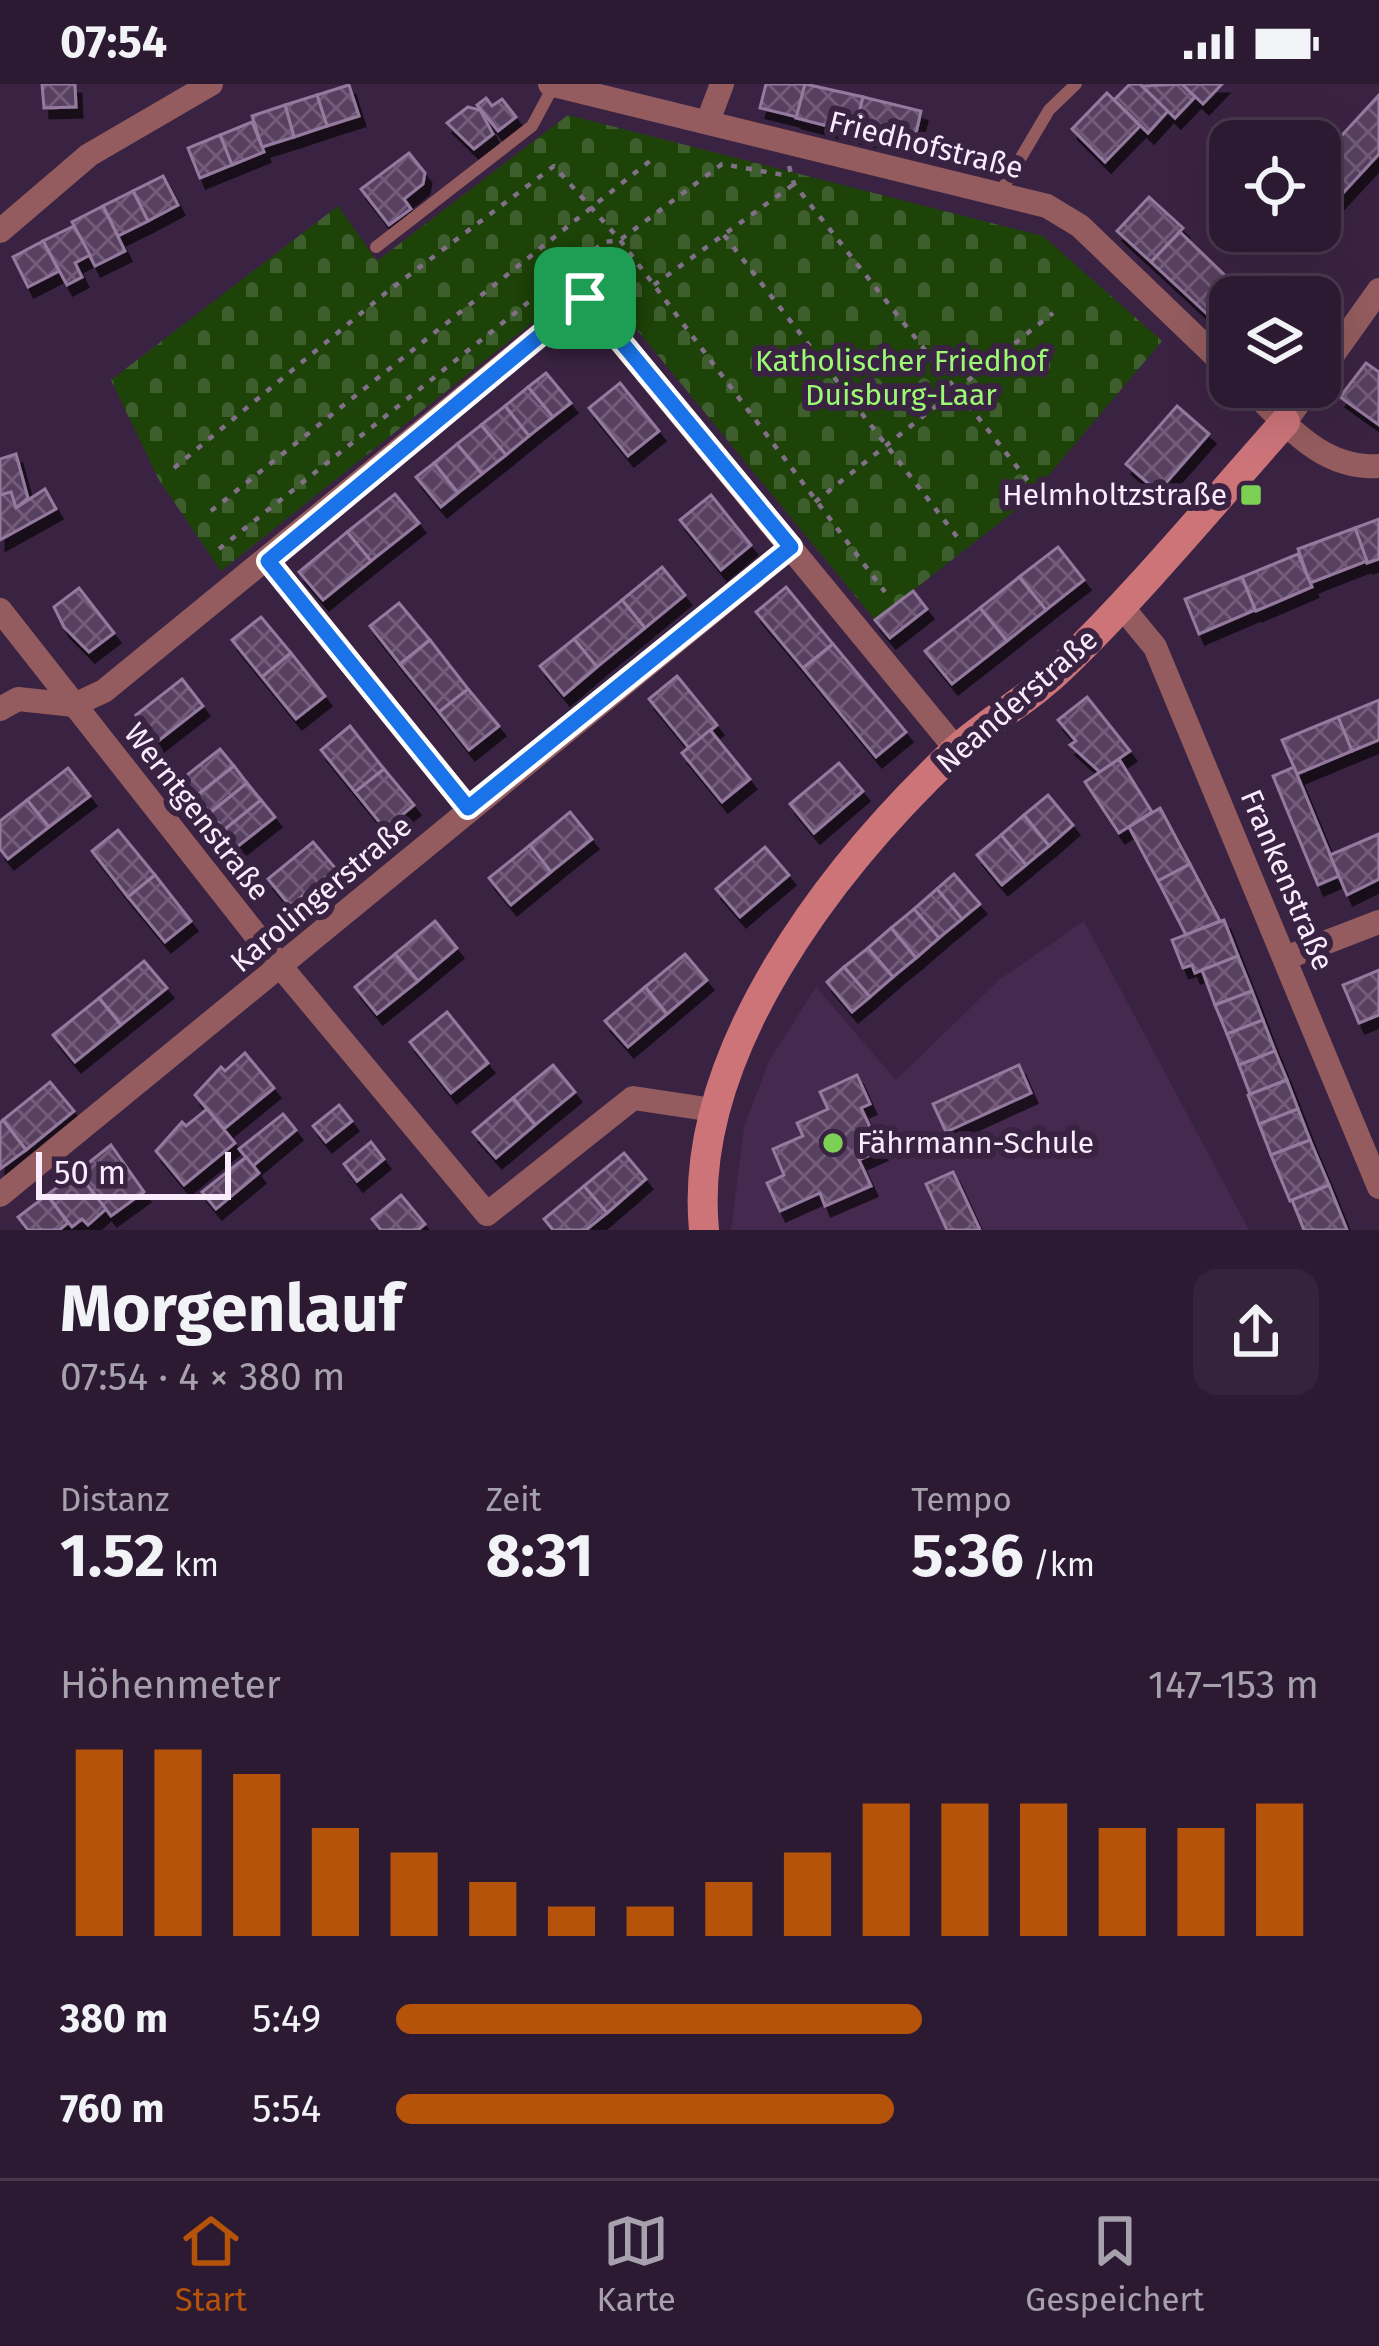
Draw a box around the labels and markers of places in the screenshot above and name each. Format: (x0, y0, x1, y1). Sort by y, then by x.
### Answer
pin (534, 247, 636, 349)
place label: Helmholtzstraße (1002, 477, 1227, 513)
marker: Helmholtzstraße (1238, 482, 1264, 508)
place label: Fährmann-Schule (857, 1125, 1094, 1161)
marker: Fährmann-Schule (820, 1130, 846, 1156)

